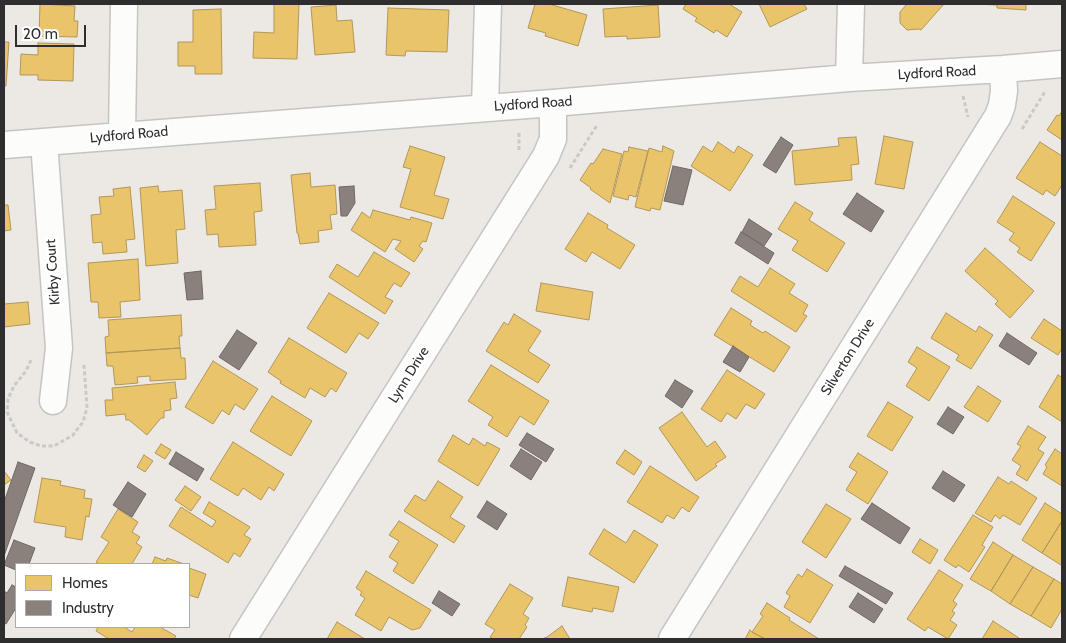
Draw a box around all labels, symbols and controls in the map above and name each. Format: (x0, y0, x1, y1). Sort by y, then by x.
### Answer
scale bar (18, 15, 89, 47)
text: 20 m (23, 25, 58, 43)
street label: Lydford Road (897, 63, 977, 83)
street label: Lydford Road (493, 93, 573, 115)
street label: Lydford Road (89, 123, 169, 147)
street label: Kirby Court (42, 238, 64, 306)
street label: Silverton Drive (818, 316, 878, 398)
street label: Lynn Drive (385, 344, 433, 406)
legend (15, 563, 190, 628)
text: Homes (62, 574, 108, 592)
text: Industry (62, 599, 114, 617)

